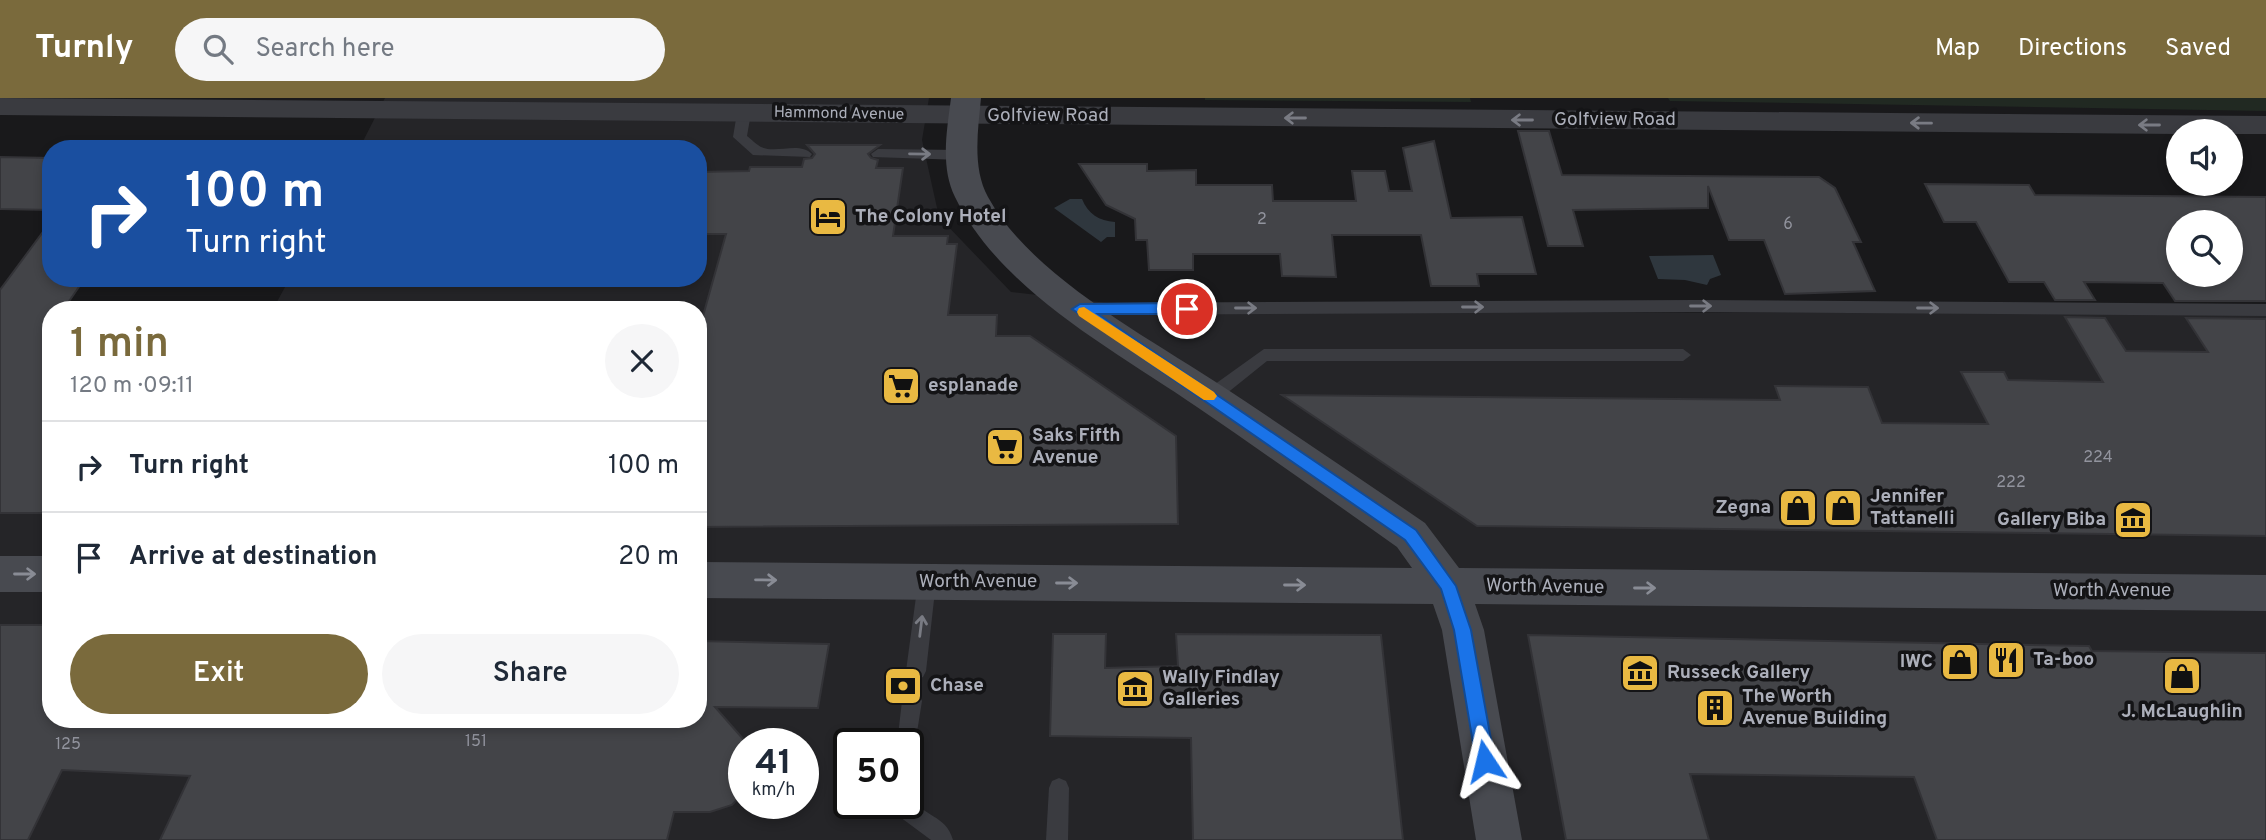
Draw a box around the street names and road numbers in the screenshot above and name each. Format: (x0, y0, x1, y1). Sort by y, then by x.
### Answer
street label: Hammond Avenue (774, 103, 904, 125)
street label: Golfview Road (987, 104, 1109, 128)
street label: Golfview Road (1554, 108, 1676, 132)
street label: Worth Avenue (919, 570, 1037, 594)
street label: Worth Avenue (1486, 574, 1604, 600)
street label: Worth Avenue (2053, 579, 2171, 603)

